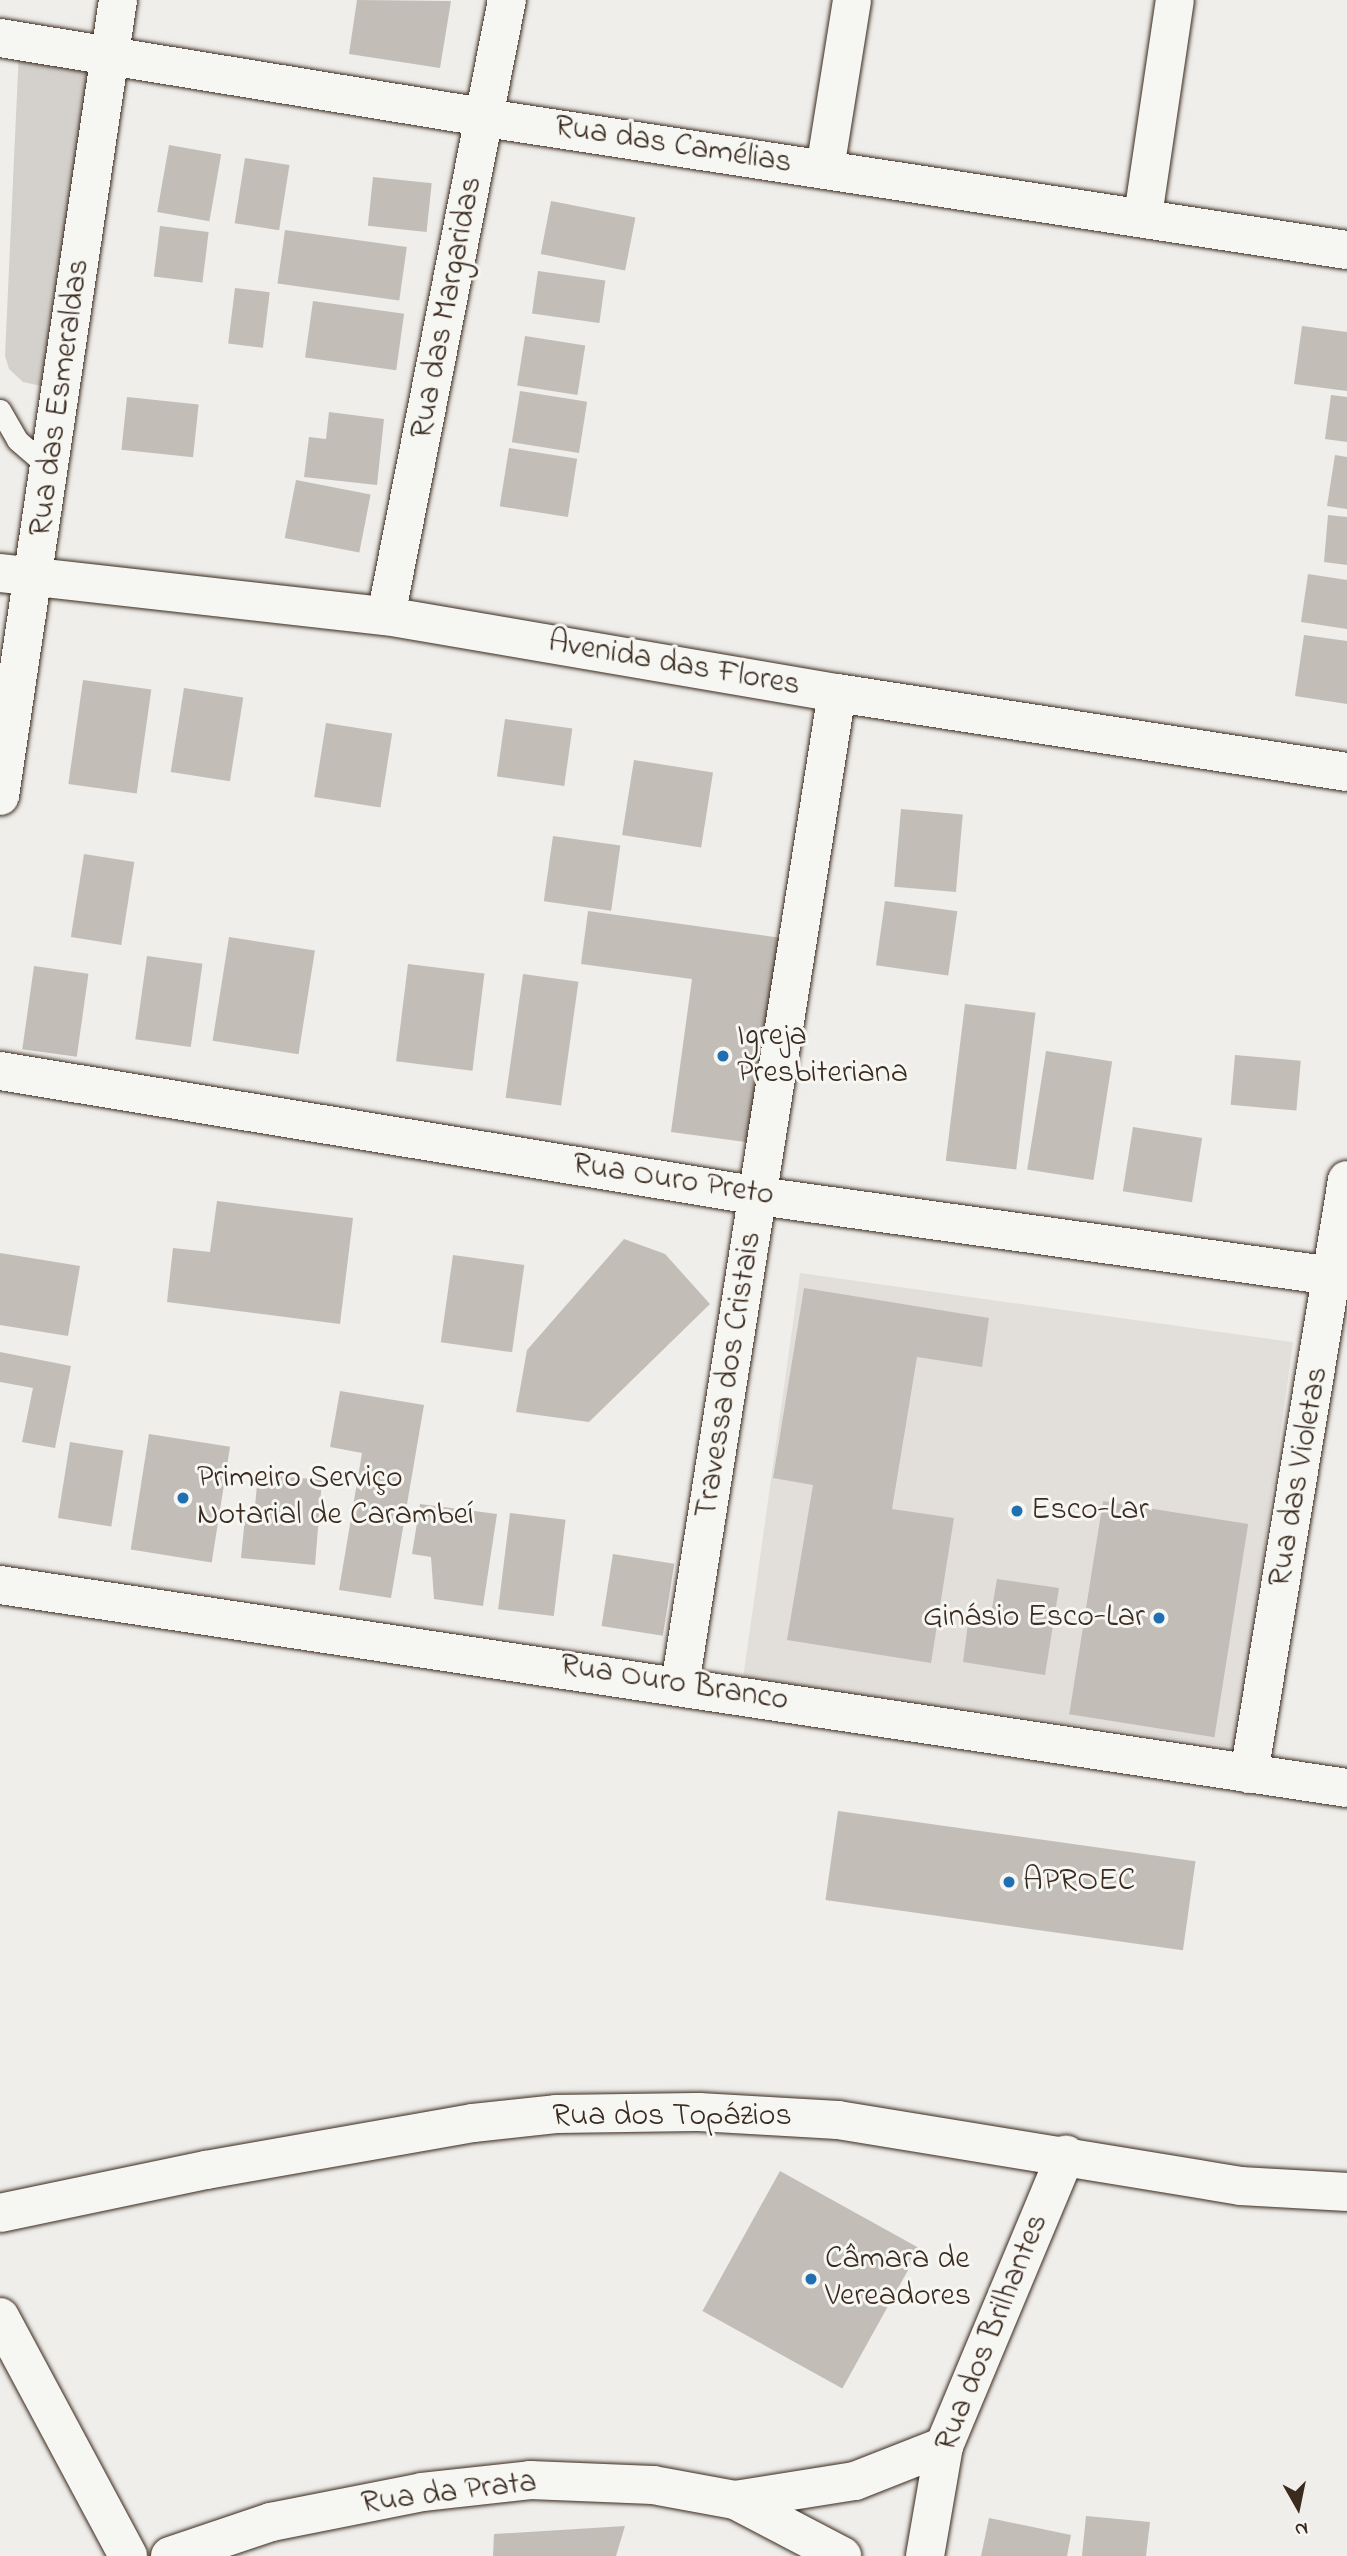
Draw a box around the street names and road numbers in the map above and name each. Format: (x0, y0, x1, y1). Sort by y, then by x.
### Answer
street label: Rua das Camélias (552, 108, 794, 184)
street label: Rua das Margaridas (404, 174, 492, 442)
street label: Rua das Esmeraldas (23, 257, 99, 539)
street label: Avenida das Flores (545, 624, 803, 706)
street label: Rua Ouro Preto (570, 1146, 776, 1216)
street label: Travessa dos Cristais (688, 1229, 772, 1521)
street label: Rua das Violetas (1262, 1364, 1338, 1590)
street label: Rua Ouro Branco (557, 1647, 791, 1721)
street label: Rua dos Topázios (552, 2098, 792, 2136)
street label: Rua dos Brilhantes (928, 2209, 1058, 2457)
street label: Rua da Prata (359, 2464, 539, 2524)

